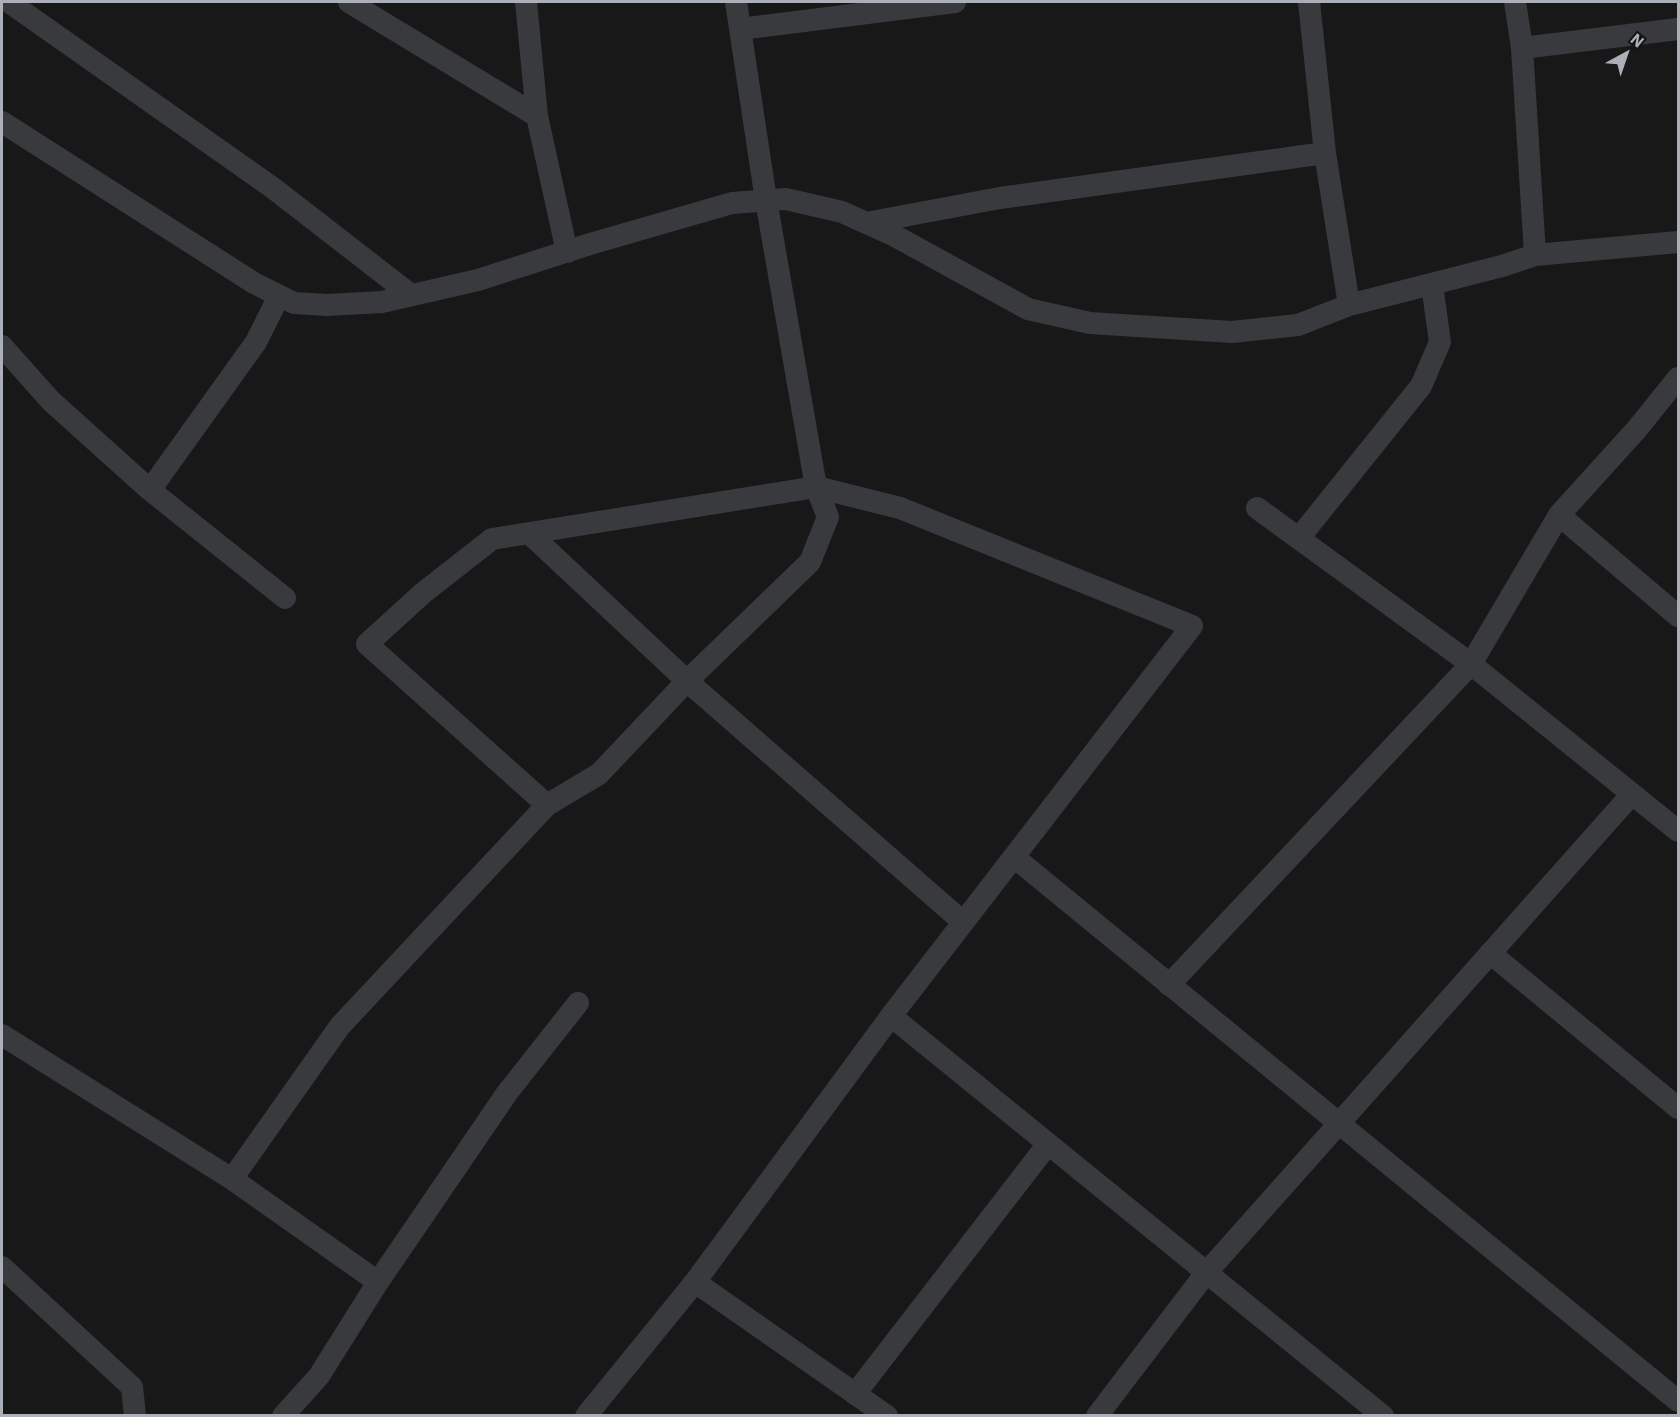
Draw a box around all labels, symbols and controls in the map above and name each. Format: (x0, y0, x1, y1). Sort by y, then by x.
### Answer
north arrow (1596, 24, 1656, 84)
text: N (1627, 29, 1648, 52)

